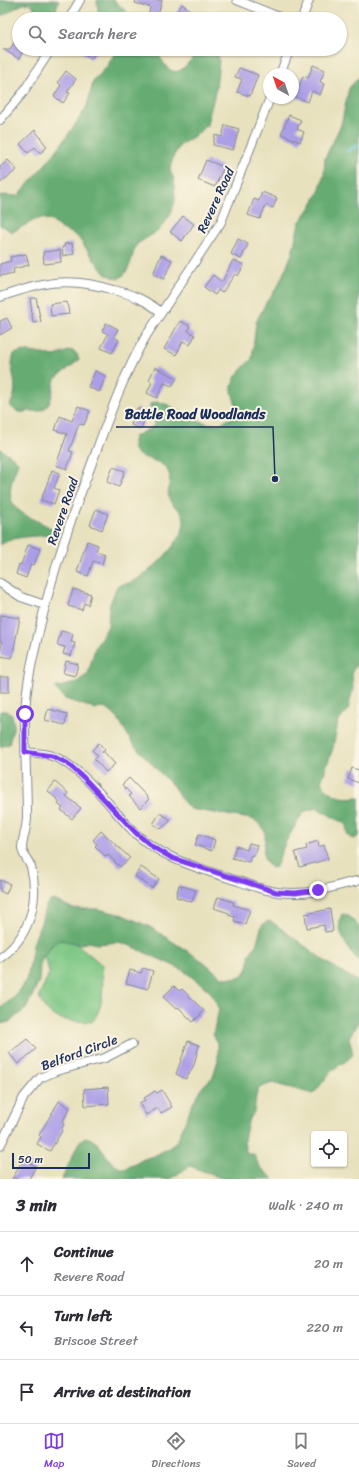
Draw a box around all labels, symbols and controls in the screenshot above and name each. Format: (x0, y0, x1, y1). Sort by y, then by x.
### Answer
search box (12, 12, 347, 56)
text: Search here (58, 21, 137, 47)
icon: search (26, 23, 48, 45)
north arrow (263, 68, 299, 104)
street label: Revere Road (190, 163, 241, 237)
callout: Battle Road Woodlands (116, 401, 273, 427)
text: Battle Road Woodlands (125, 402, 266, 427)
street label: Revere Road (40, 473, 85, 548)
route start (16, 705, 34, 723)
route end (309, 881, 327, 899)
street label: Belford Circle (38, 1028, 121, 1077)
map controls (311, 1131, 347, 1167)
button: locate (311, 1131, 347, 1167)
text: 50 m (18, 1150, 43, 1169)
scale bar (12, 1151, 90, 1170)
text: 3 min (16, 1190, 57, 1220)
text: Walk · 240 m (268, 1194, 343, 1217)
text: Continue (54, 1239, 114, 1265)
text: 20 m (314, 1252, 343, 1275)
icon: ahead (16, 1253, 38, 1275)
text: Revere Road (54, 1265, 124, 1288)
text: Turn left (54, 1303, 112, 1329)
text: 220 m (306, 1316, 343, 1339)
icon: left (16, 1317, 38, 1339)
text: Briscoe Street (54, 1329, 138, 1352)
text: Arrive at destination (54, 1379, 191, 1405)
icon: arrive (16, 1381, 38, 1403)
tab: Map (43, 1430, 65, 1473)
tab: Directions (151, 1430, 201, 1473)
tab: Saved (287, 1430, 316, 1473)

